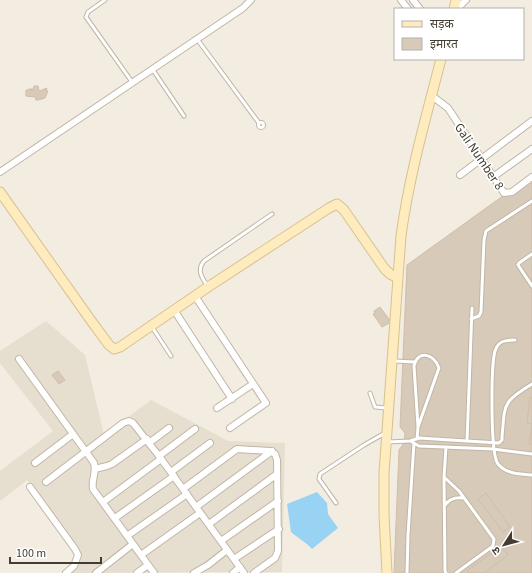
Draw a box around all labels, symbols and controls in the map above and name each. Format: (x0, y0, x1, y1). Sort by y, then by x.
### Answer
legend (394, 8, 524, 60)
text: सड़क (430, 16, 455, 33)
text: इमारत (430, 36, 459, 53)
street label: Gali Number 8 (450, 120, 508, 194)
north arrow (484, 525, 524, 565)
scale bar (10, 539, 101, 565)
text: उ (488, 543, 504, 558)
text: 100 m (16, 545, 46, 562)

